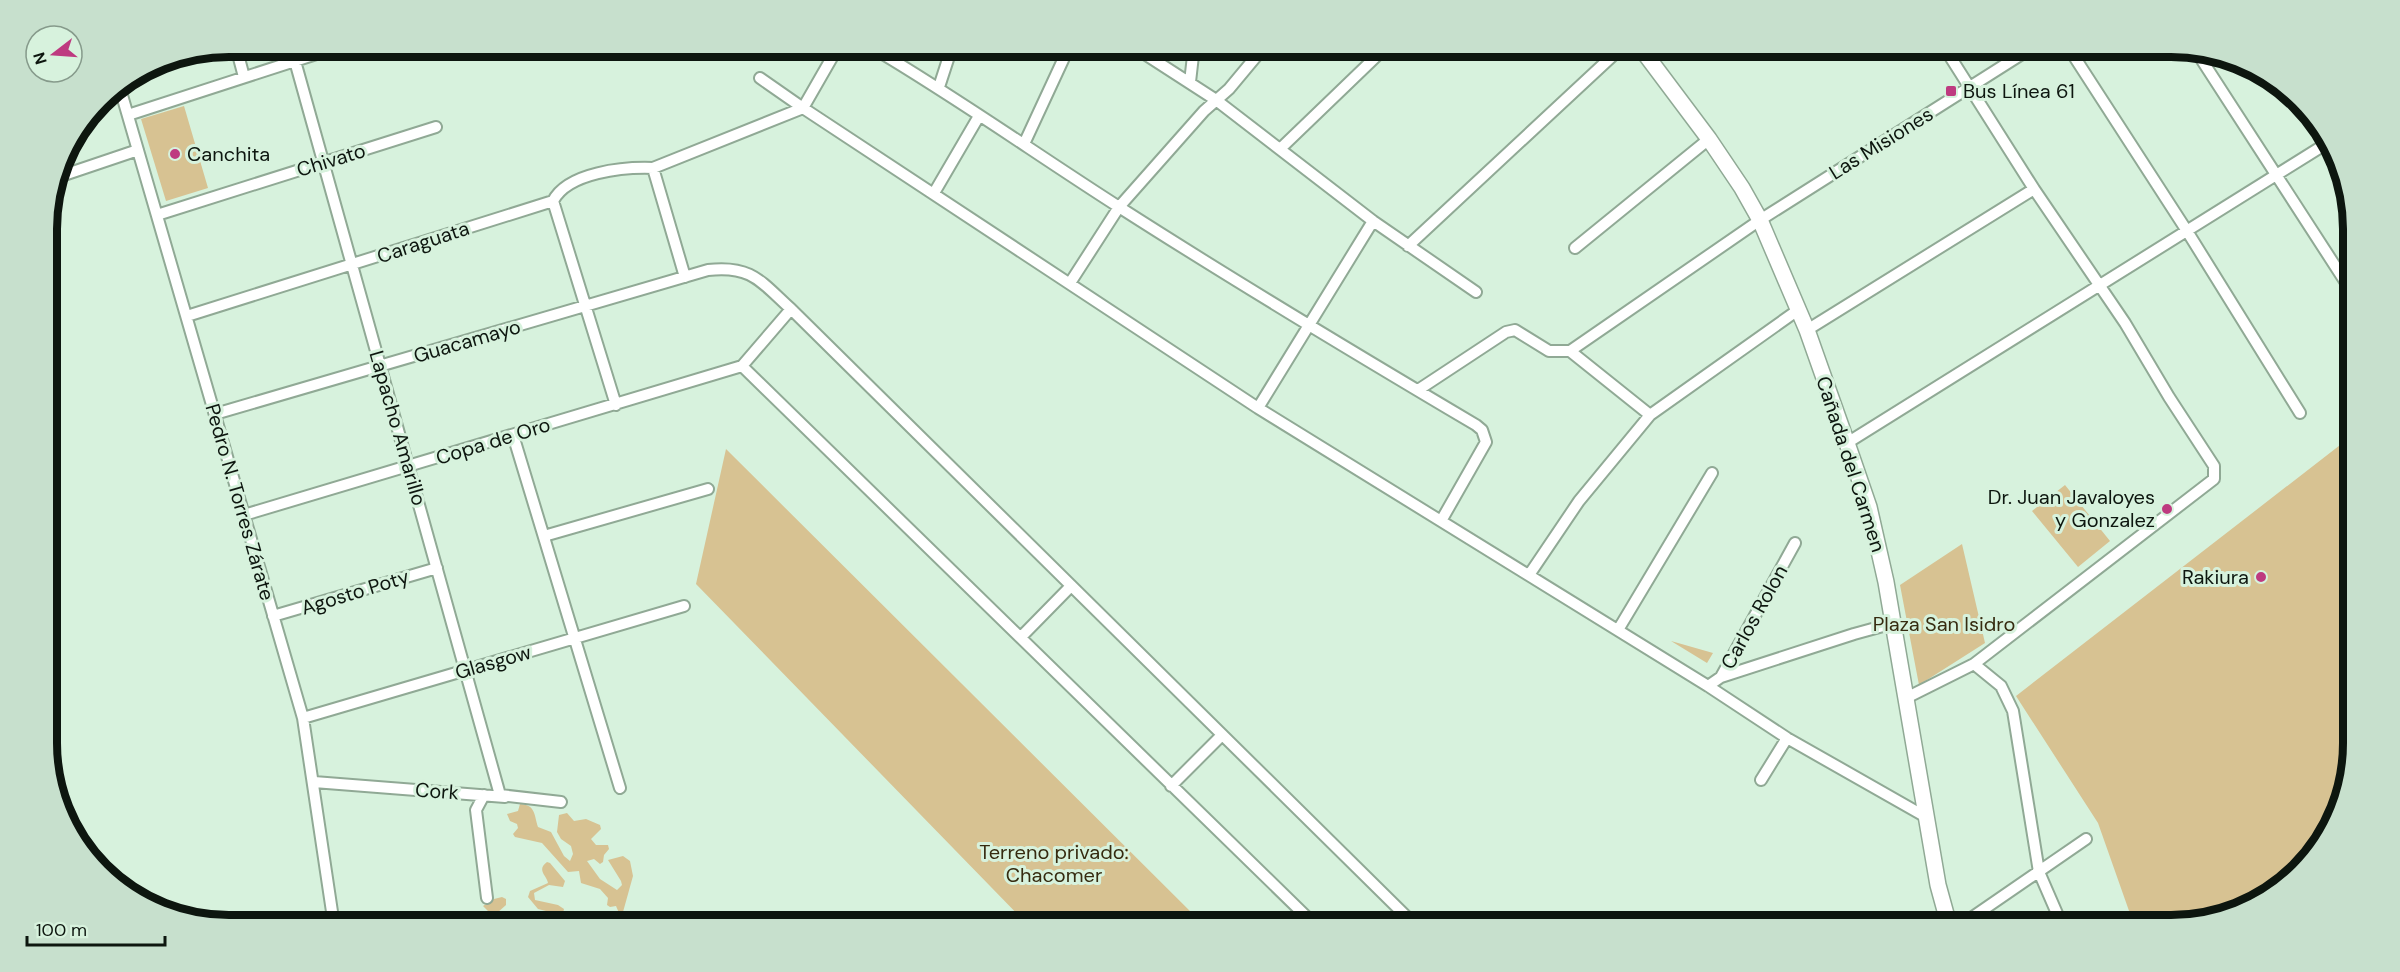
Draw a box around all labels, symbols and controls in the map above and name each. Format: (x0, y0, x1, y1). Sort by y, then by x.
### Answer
north arrow (24, 24, 84, 84)
text: N (28, 50, 52, 67)
place label: Bus Línea 61 (1963, 78, 2075, 104)
marker: Bus Línea 61 (1944, 84, 1958, 98)
street label: Las Misiones (1824, 101, 1938, 185)
street label: Chivato (293, 137, 369, 183)
place label: Canchita (187, 141, 270, 167)
marker: Canchita (168, 147, 182, 161)
street label: Caraguata (374, 215, 472, 269)
street label: Guacamayo (410, 313, 524, 369)
street label: Lapacho Amarillo (363, 348, 433, 508)
street label: Cañada del Carmen (1810, 373, 1892, 555)
street label: Pedro N. Torres Zárate (199, 401, 281, 603)
street label: Copa de Oro (433, 411, 553, 471)
place label: Dr. Juan Javaloyes y Gonzalez (1988, 484, 2155, 533)
marker: Dr. Juan Javaloyes y Gonzalez (2160, 502, 2174, 516)
street label: Carlos Rolon (1715, 560, 1793, 674)
street label: Agosto Poty (298, 563, 412, 621)
place label: Rakiura (2182, 564, 2249, 590)
marker: Rakiura (2254, 570, 2268, 584)
park label: Plaza San Isidro (1873, 611, 2015, 637)
street label: Glasgow (452, 639, 534, 685)
street label: Cork (414, 777, 460, 805)
park label: Terreno privado: Chacomer (979, 839, 1129, 888)
scale bar (27, 909, 165, 947)
text: 100 m (36, 918, 87, 942)

